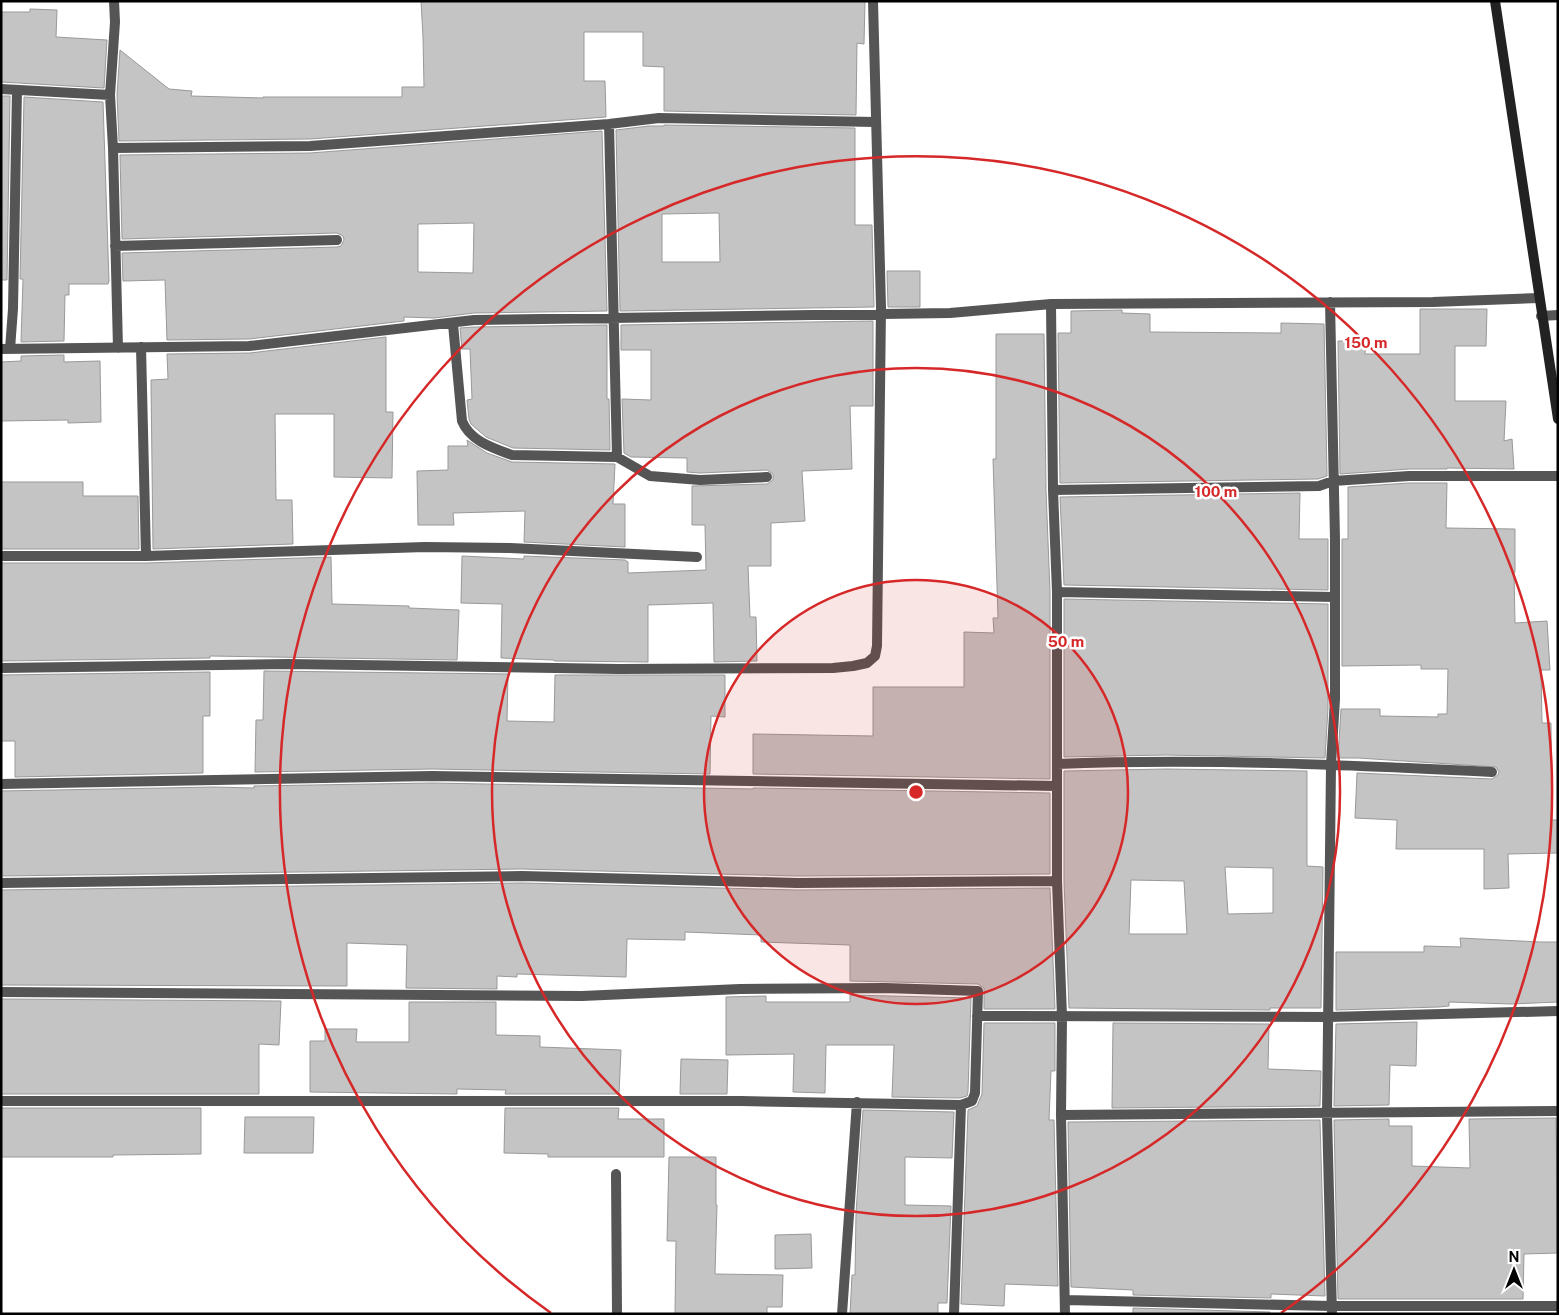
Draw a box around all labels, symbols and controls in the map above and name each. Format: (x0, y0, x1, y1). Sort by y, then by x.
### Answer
text: 150 m (1344, 334, 1388, 351)
text: 100 m (1195, 483, 1237, 500)
text: 50 m (1048, 633, 1084, 650)
centre of rings (907, 783, 925, 801)
north arrow (1489, 1245, 1539, 1295)
text: N (1509, 1249, 1519, 1265)

